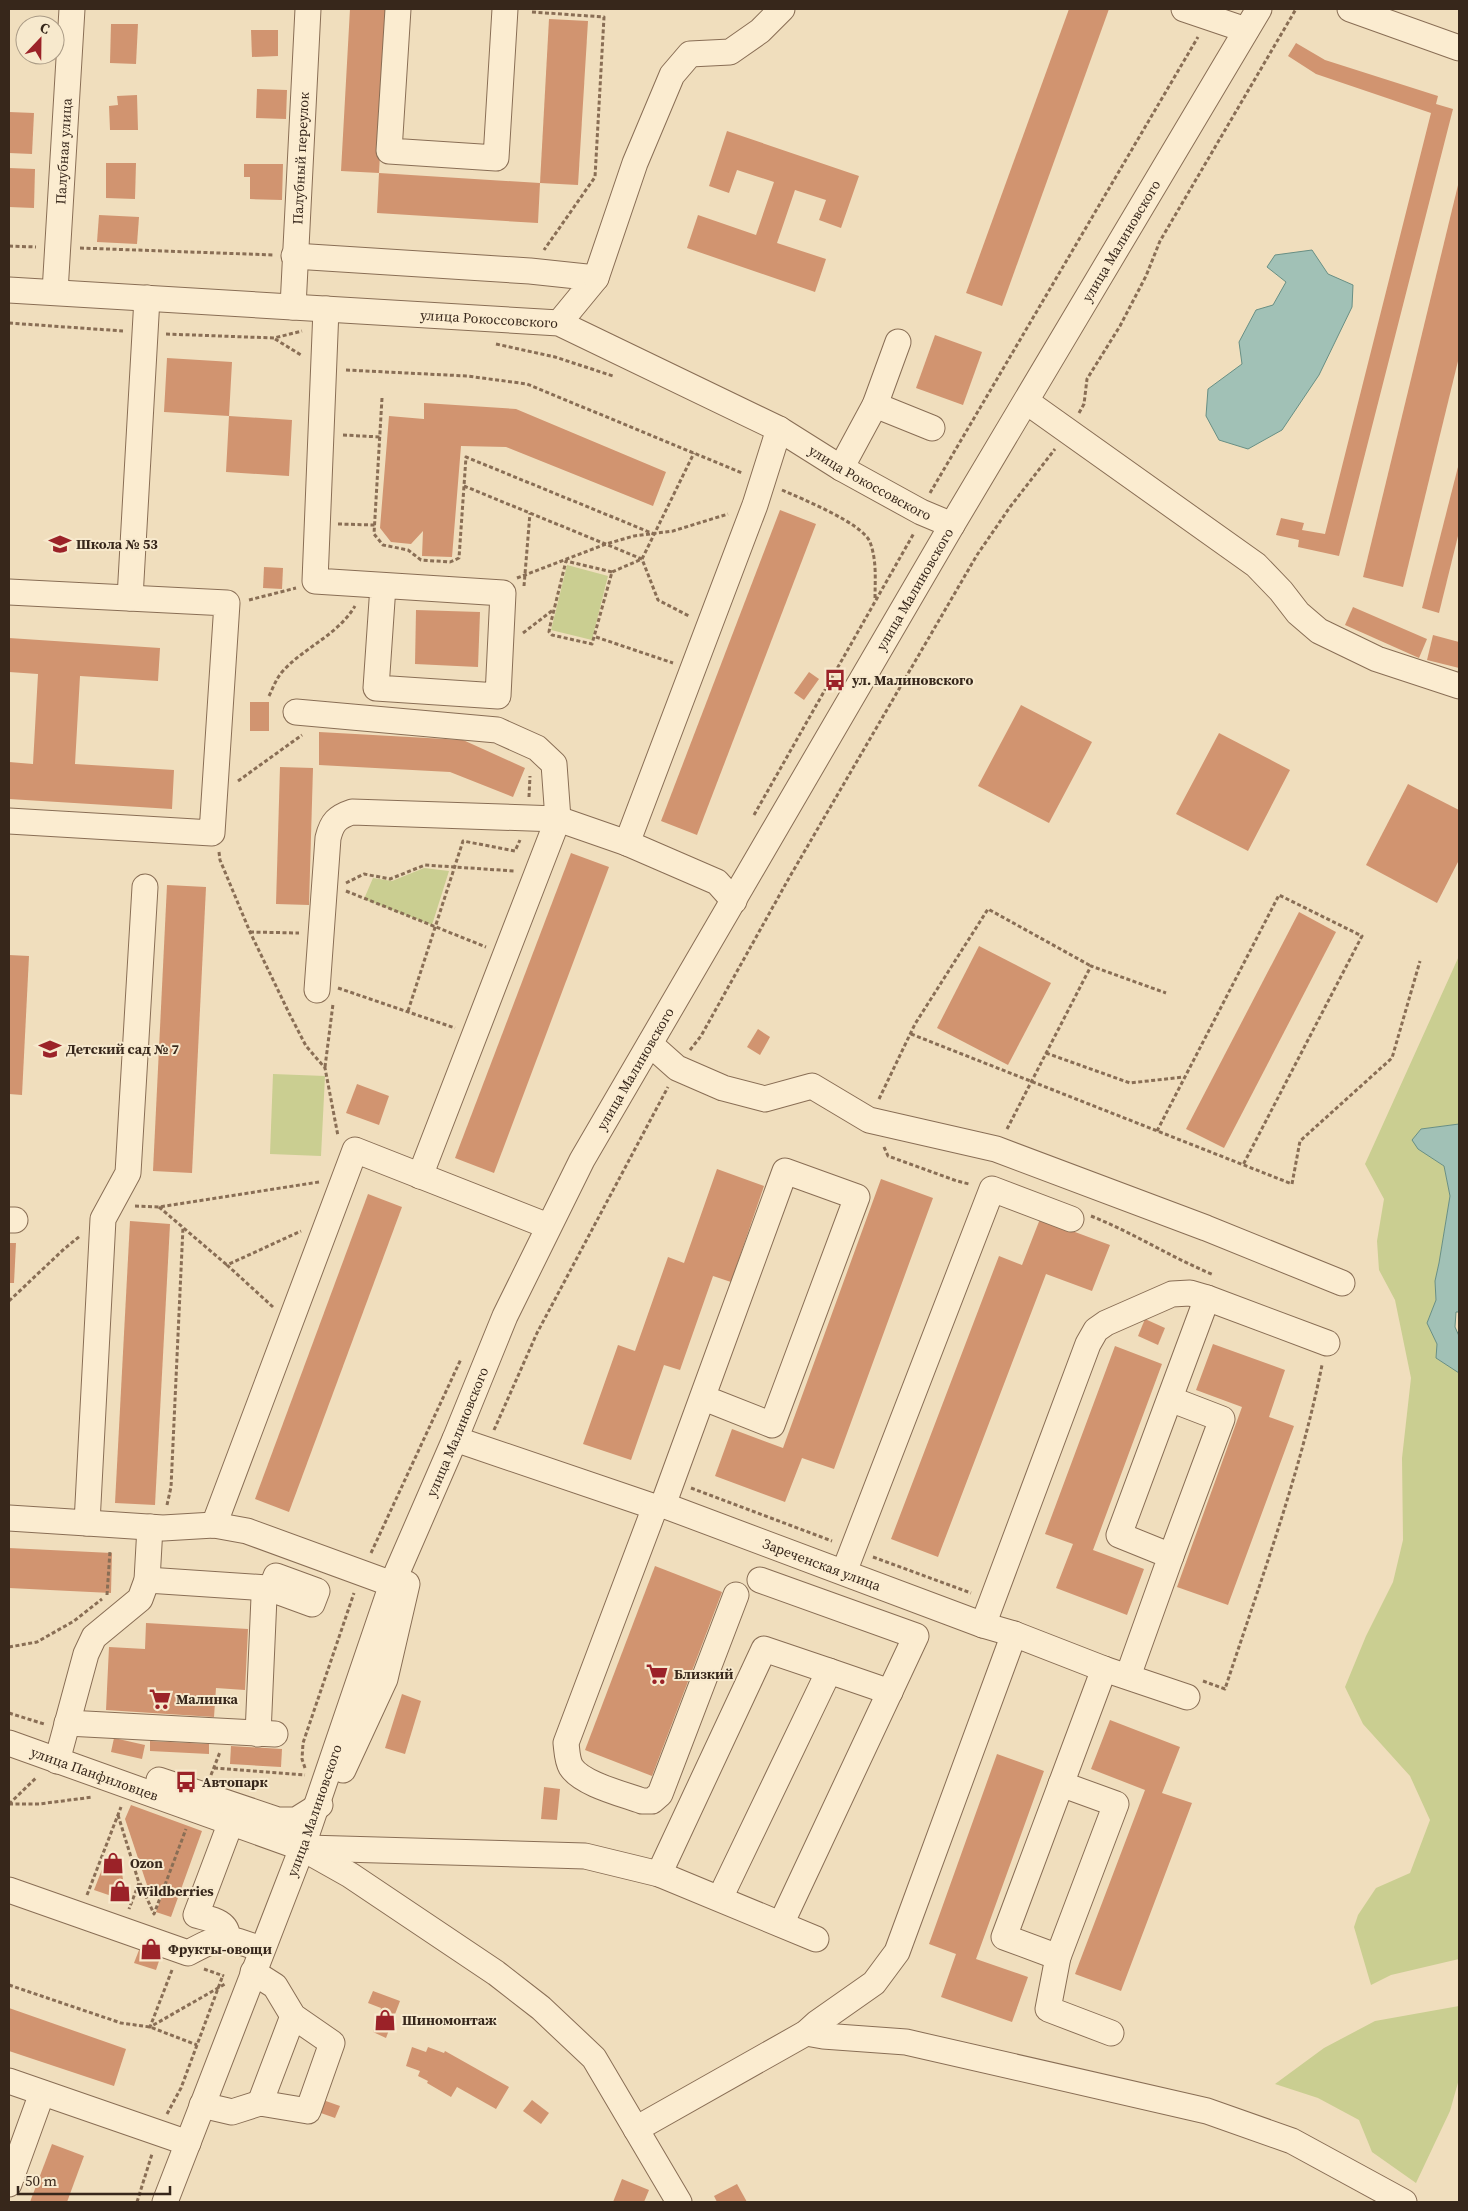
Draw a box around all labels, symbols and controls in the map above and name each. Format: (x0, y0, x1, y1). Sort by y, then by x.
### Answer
north arrow (15, 15, 65, 65)
text: С (37, 17, 53, 39)
street label: Палубный переулок (287, 91, 314, 225)
street label: Палубная улица (50, 97, 77, 205)
street label: улица Малиновского (1077, 176, 1165, 306)
street label: улица Рокоссовского (420, 305, 559, 333)
street label: улица Рокоссовского (805, 440, 935, 525)
street label: улица Малиновского (871, 524, 958, 654)
school or university icon: Школа № 53 (47, 531, 73, 557)
place label: Школа № 53 (76, 534, 158, 554)
bus stop icon: ул. Малиновского (822, 667, 848, 693)
place label: ул. Малиновского (851, 670, 974, 690)
street label: улица Малиновского (592, 1003, 679, 1134)
school or university icon: Детский сад № 7 (37, 1036, 63, 1062)
place label: Детский сад № 7 (66, 1039, 179, 1059)
street label: улица Малиновского (421, 1364, 493, 1500)
street label: Зареченская улица (760, 1533, 885, 1596)
supermarket icon: Близкий (644, 1661, 670, 1687)
place label: Близкий (674, 1664, 733, 1684)
supermarket icon: Малинка (147, 1686, 173, 1712)
place label: Малинка (176, 1689, 239, 1709)
street label: улица Малиновского (282, 1741, 347, 1880)
street label: улица Панфиловцев (28, 1742, 161, 1806)
bus stop icon: Автопарк (173, 1769, 199, 1795)
place label: Автопарк (202, 1772, 268, 1792)
shop icon: Ozon (100, 1850, 126, 1876)
place label: Ozon (130, 1853, 163, 1873)
shop icon: Wildberries (107, 1878, 133, 1904)
place label: Wildberries (136, 1881, 214, 1901)
shop icon: Фрукты-овощи (138, 1936, 164, 1962)
place label: Фрукты-овощи (168, 1939, 272, 1959)
shop icon: Шиномонтаж (372, 2007, 398, 2033)
place label: Шиномонтаж (402, 2010, 497, 2030)
scale bar (18, 2164, 170, 2196)
text: 50 m (25, 2170, 57, 2191)

